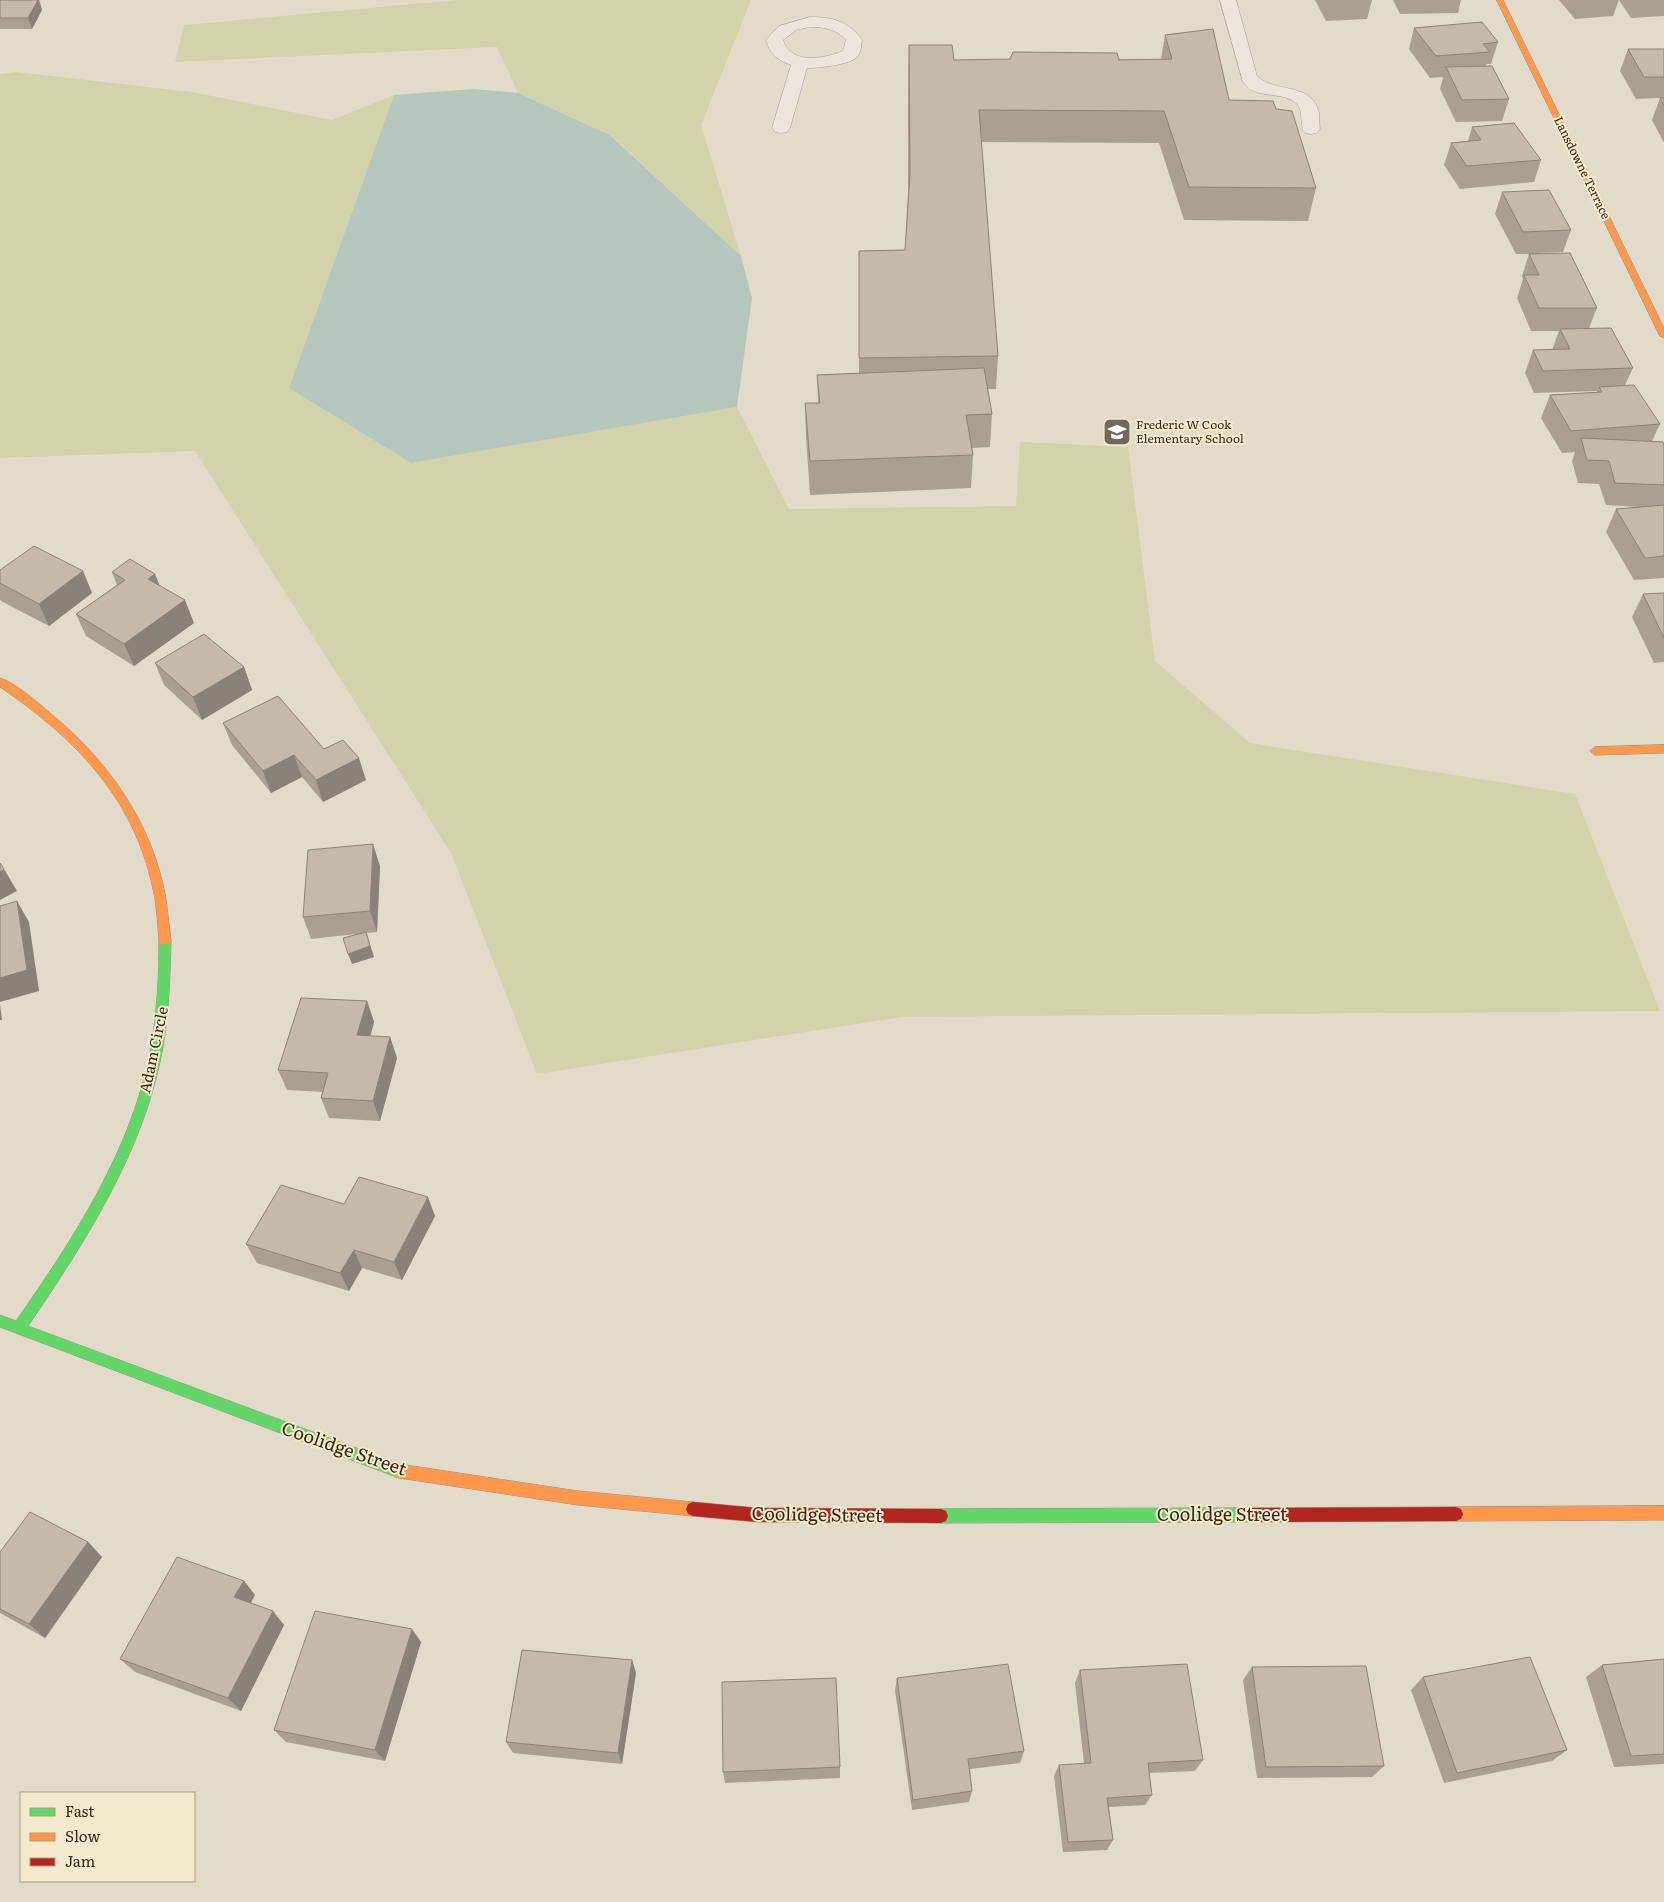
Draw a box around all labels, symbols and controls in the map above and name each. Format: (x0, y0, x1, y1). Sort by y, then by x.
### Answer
street label: Lansdowne Terrace (1550, 113, 1616, 222)
place label: Frederic W Cook Elementary School (1136, 415, 1244, 447)
school or university icon: Frederic W Cook Elementary School (1102, 417, 1132, 447)
street label: Adam Circle (132, 1004, 173, 1095)
street label: Coolidge Street (278, 1414, 411, 1482)
street label: Coolidge Street (752, 1499, 883, 1528)
street label: Coolidge Street (1157, 1500, 1288, 1527)
legend (20, 1792, 195, 1882)
text: Fast (65, 1799, 94, 1822)
text: Slow (65, 1824, 100, 1847)
text: Jam (65, 1849, 96, 1872)

